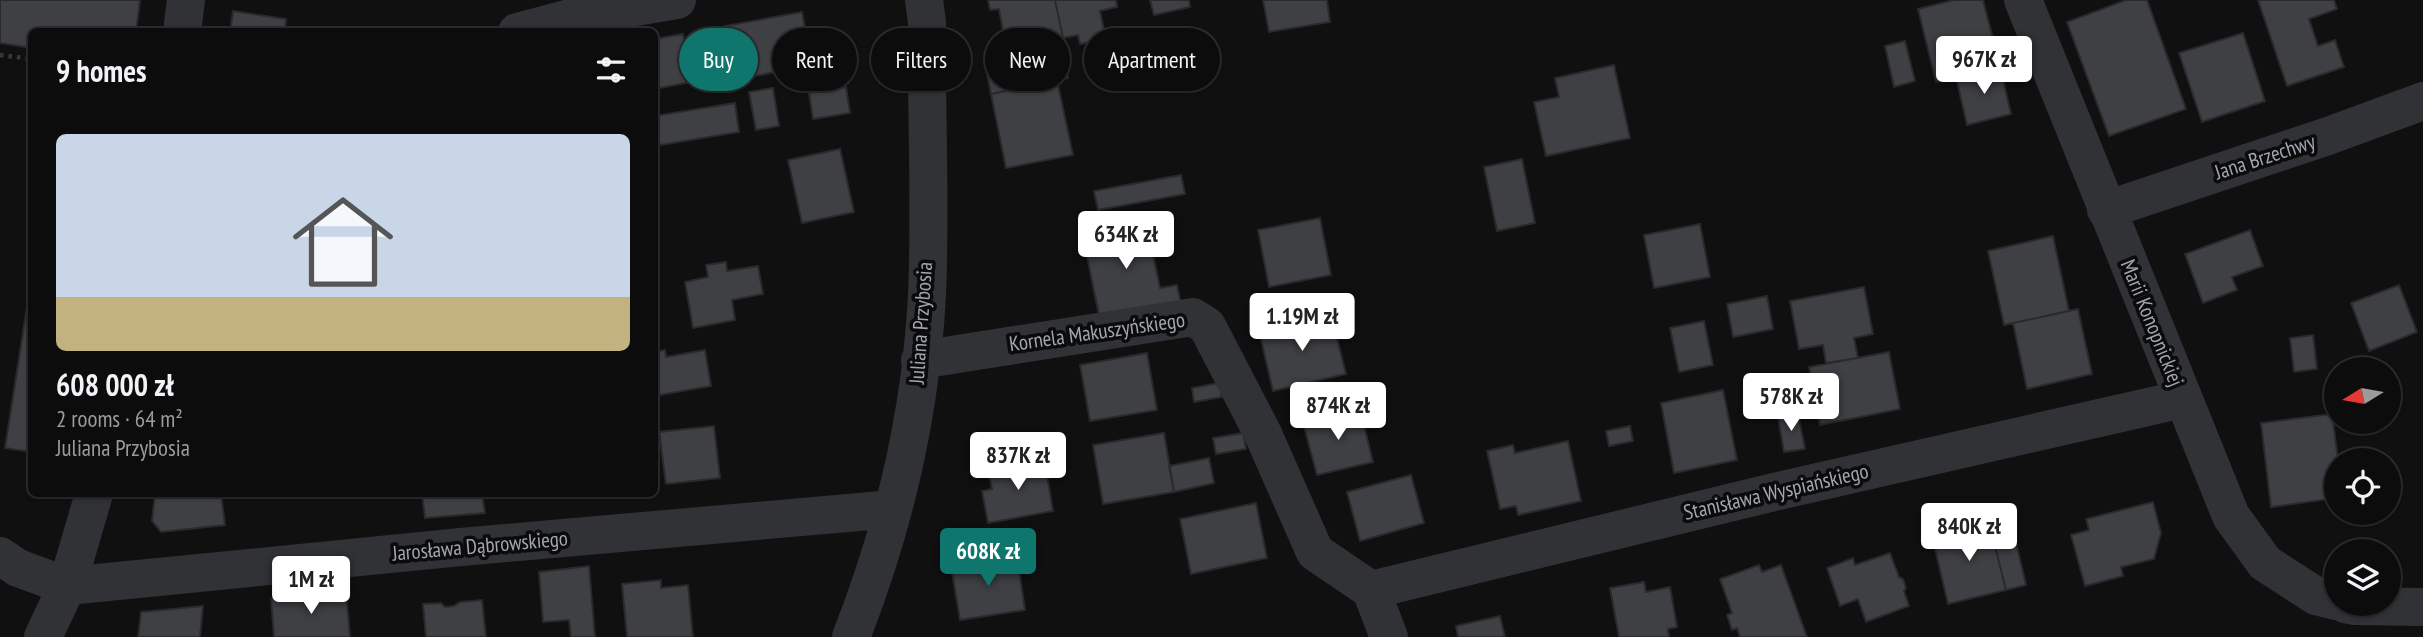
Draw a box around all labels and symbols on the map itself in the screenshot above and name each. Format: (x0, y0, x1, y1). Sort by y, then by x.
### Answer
pin: 967K zł (1919, 36, 2049, 96)
street label: Jana Brzechwy (2210, 128, 2319, 186)
pin: 634K zł (1061, 212, 1191, 271)
street label: Marii Konopnickiej (2115, 256, 2190, 390)
street label: Juliana Przybosia (903, 261, 938, 386)
pin: 1.19M zł (1230, 294, 1374, 353)
street label: Kornela Makuszyńskiego (1007, 306, 1187, 357)
north arrow (2324, 357, 2401, 434)
pin: 578K zł (1726, 374, 1856, 433)
pin: 874K zł (1273, 382, 1403, 442)
pin: 837K zł (953, 433, 1083, 492)
street label: Stanisława Wyspiańskiego (1681, 457, 1871, 526)
pin: 840K zł (1904, 504, 2034, 563)
street label: Jarosława Dąbrowskiego (390, 524, 569, 567)
pin: 608K zł (923, 528, 1053, 588)
pin: 1M zł (262, 556, 360, 616)

